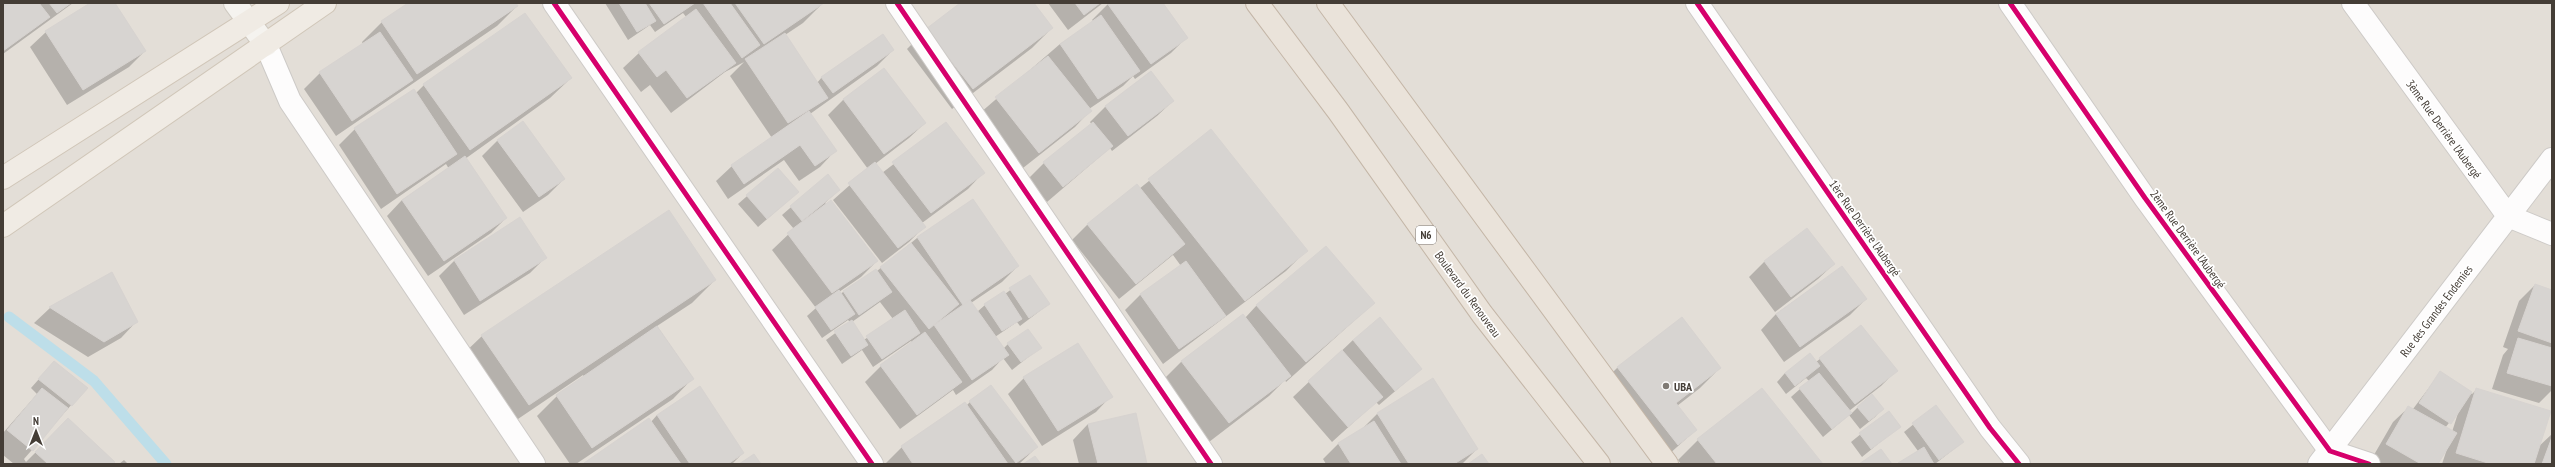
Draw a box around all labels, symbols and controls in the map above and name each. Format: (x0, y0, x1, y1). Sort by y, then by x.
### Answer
street label: 3ème Rue Derrière l'Aubergé (2403, 77, 2485, 181)
street label: 1ère Rue Derrière l'Aubergé (1826, 177, 1904, 279)
street label: 2ème Rue Derrière l'Aubergé (2147, 187, 2229, 291)
road number: N6 (1416, 226, 1436, 244)
street label: Boulevard du Renouveau (1432, 248, 1504, 340)
street label: Rue des Grandes Endemies (2397, 262, 2475, 360)
place label: UBA (1674, 379, 1693, 394)
marker: UBA (1661, 381, 1671, 391)
north arrow (16, 411, 56, 451)
text: N (33, 414, 39, 428)

